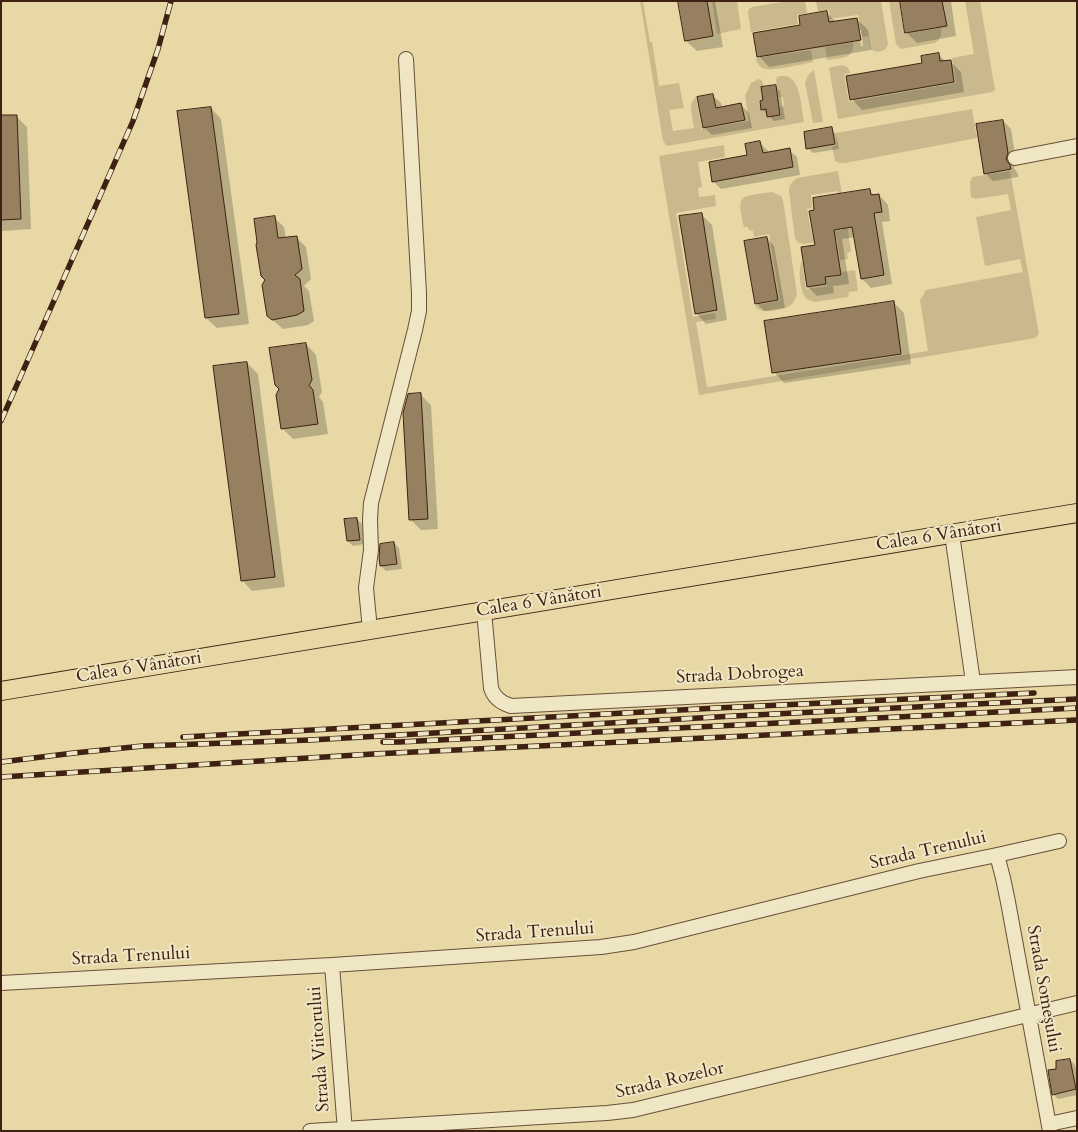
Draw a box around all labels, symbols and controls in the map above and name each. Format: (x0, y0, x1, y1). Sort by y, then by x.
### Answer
street label: Calea 6 Vânători (875, 515, 1003, 557)
street label: Calea 6 Vânători (475, 581, 603, 623)
street label: Calea 6 Vânători (75, 647, 203, 689)
street label: Strada Dobrogea (676, 661, 804, 689)
street label: Strada Trenului (868, 827, 988, 875)
street label: Strada Trenului (475, 918, 595, 948)
street label: Strada Someșului (1021, 924, 1065, 1054)
street label: Strada Trenului (71, 943, 191, 971)
street label: Strada Viitorului (305, 985, 335, 1113)
street label: Strada Rozelor (614, 1058, 726, 1104)

